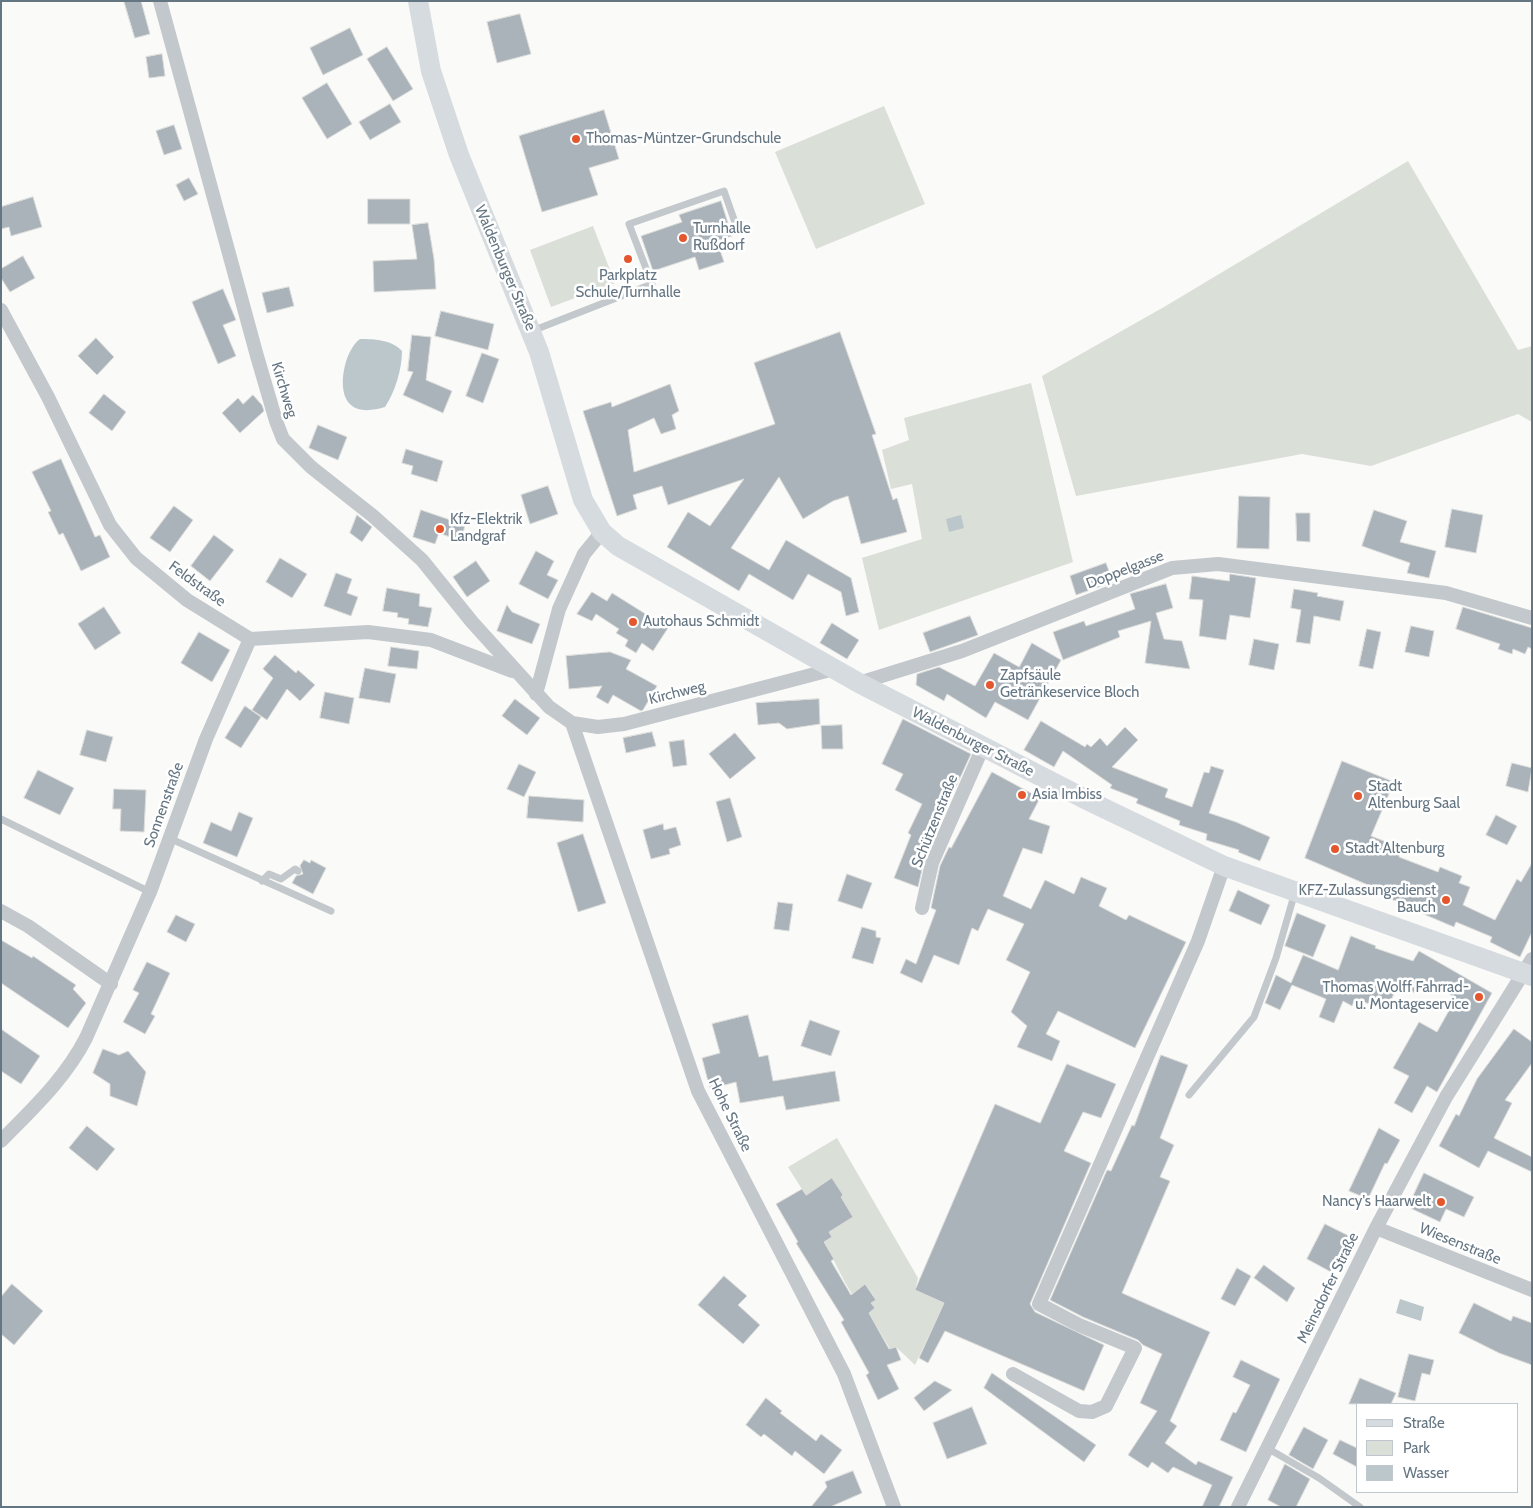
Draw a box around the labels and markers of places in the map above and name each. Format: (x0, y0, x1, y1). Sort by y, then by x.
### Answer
place label: Thomas-Müntzer-Grundschule (586, 130, 781, 148)
marker: Thomas-Müntzer-Grundschule (570, 133, 582, 145)
place label: Turnhalle Rußdorf (693, 220, 751, 255)
marker: Turnhalle Rußdorf (677, 232, 689, 244)
marker: Parkplatz Schule/Turnhalle (622, 253, 634, 265)
place label: Parkplatz Schule/Turnhalle (575, 267, 681, 302)
place label: Kfz-Elektrik Landgraf (450, 511, 522, 546)
marker: Kfz-Elektrik Landgraf (434, 523, 446, 535)
place label: Autohaus Schmidt (643, 613, 759, 631)
marker: Autohaus Schmidt (627, 616, 639, 628)
place label: Zapfsäule Getränkeservice Bloch (1000, 667, 1139, 702)
marker: Zapfsäule Getränkeservice Bloch (984, 679, 996, 691)
place label: Stadt Altenburg Saal (1368, 778, 1460, 813)
place label: Asia Imbiss (1032, 786, 1102, 804)
marker: Asia Imbiss (1016, 789, 1028, 801)
marker: Stadt Altenburg Saal (1352, 790, 1364, 802)
place label: Stadt Altenburg (1345, 840, 1445, 858)
marker: Stadt Altenburg (1329, 843, 1341, 855)
place label: KFZ-Zulassungsdienst Bauch (1298, 882, 1436, 917)
marker: KFZ-Zulassungsdienst Bauch (1440, 894, 1452, 906)
place label: Thomas Wolff Fahrrad- u. Montageservice (1322, 979, 1469, 1014)
marker: Thomas Wolff Fahrrad- u. Montageservice (1473, 991, 1485, 1003)
place label: Nancy's Haarwelt (1322, 1193, 1431, 1211)
marker: Nancy's Haarwelt (1435, 1196, 1447, 1208)

